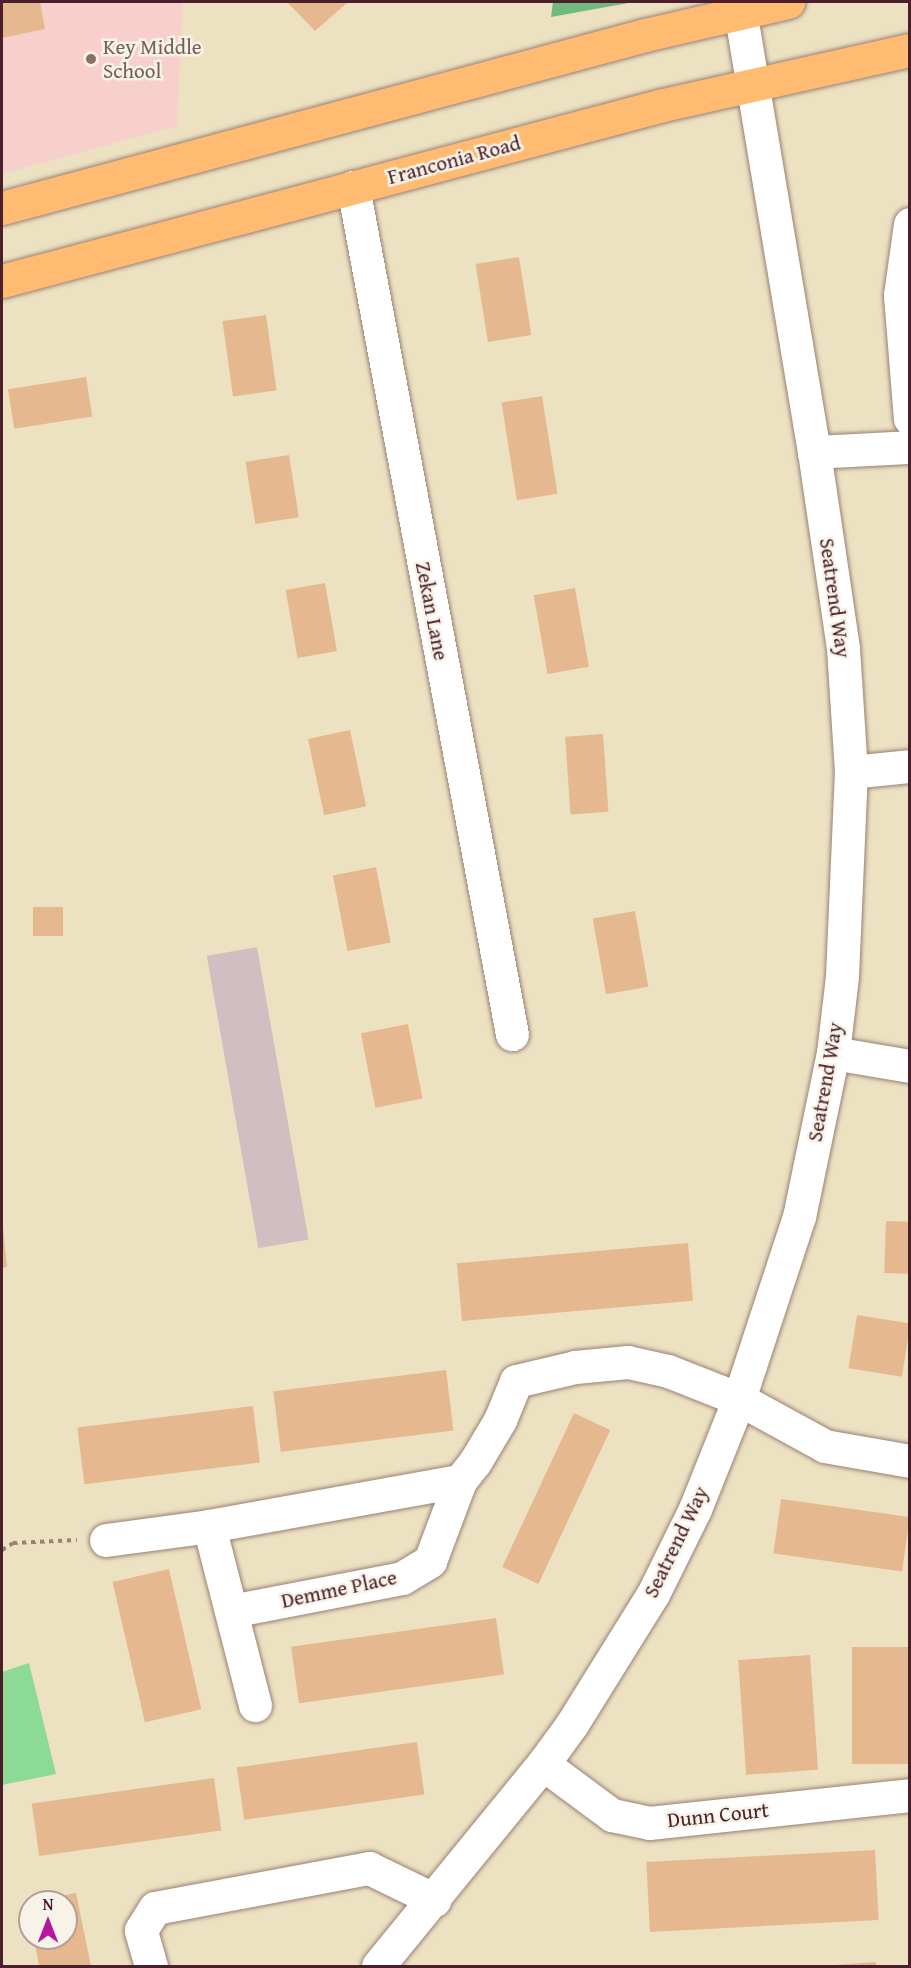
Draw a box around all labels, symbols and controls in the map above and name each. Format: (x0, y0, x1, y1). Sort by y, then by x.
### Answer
place label: Key Middle School (103, 34, 202, 84)
marker: Key Middle School (84, 52, 98, 66)
street label: Franconia Road (385, 130, 523, 190)
street label: Seatrend Way (814, 536, 856, 660)
street label: Zekan Lane (410, 560, 454, 662)
street label: Seatrend Way (802, 1020, 848, 1144)
street label: Seatrend Way (638, 1482, 714, 1602)
street label: Demme Place (279, 1564, 399, 1614)
street label: Dunn Court (666, 1797, 770, 1833)
north arrow (18, 1890, 78, 1950)
text: N (43, 1892, 53, 1916)

